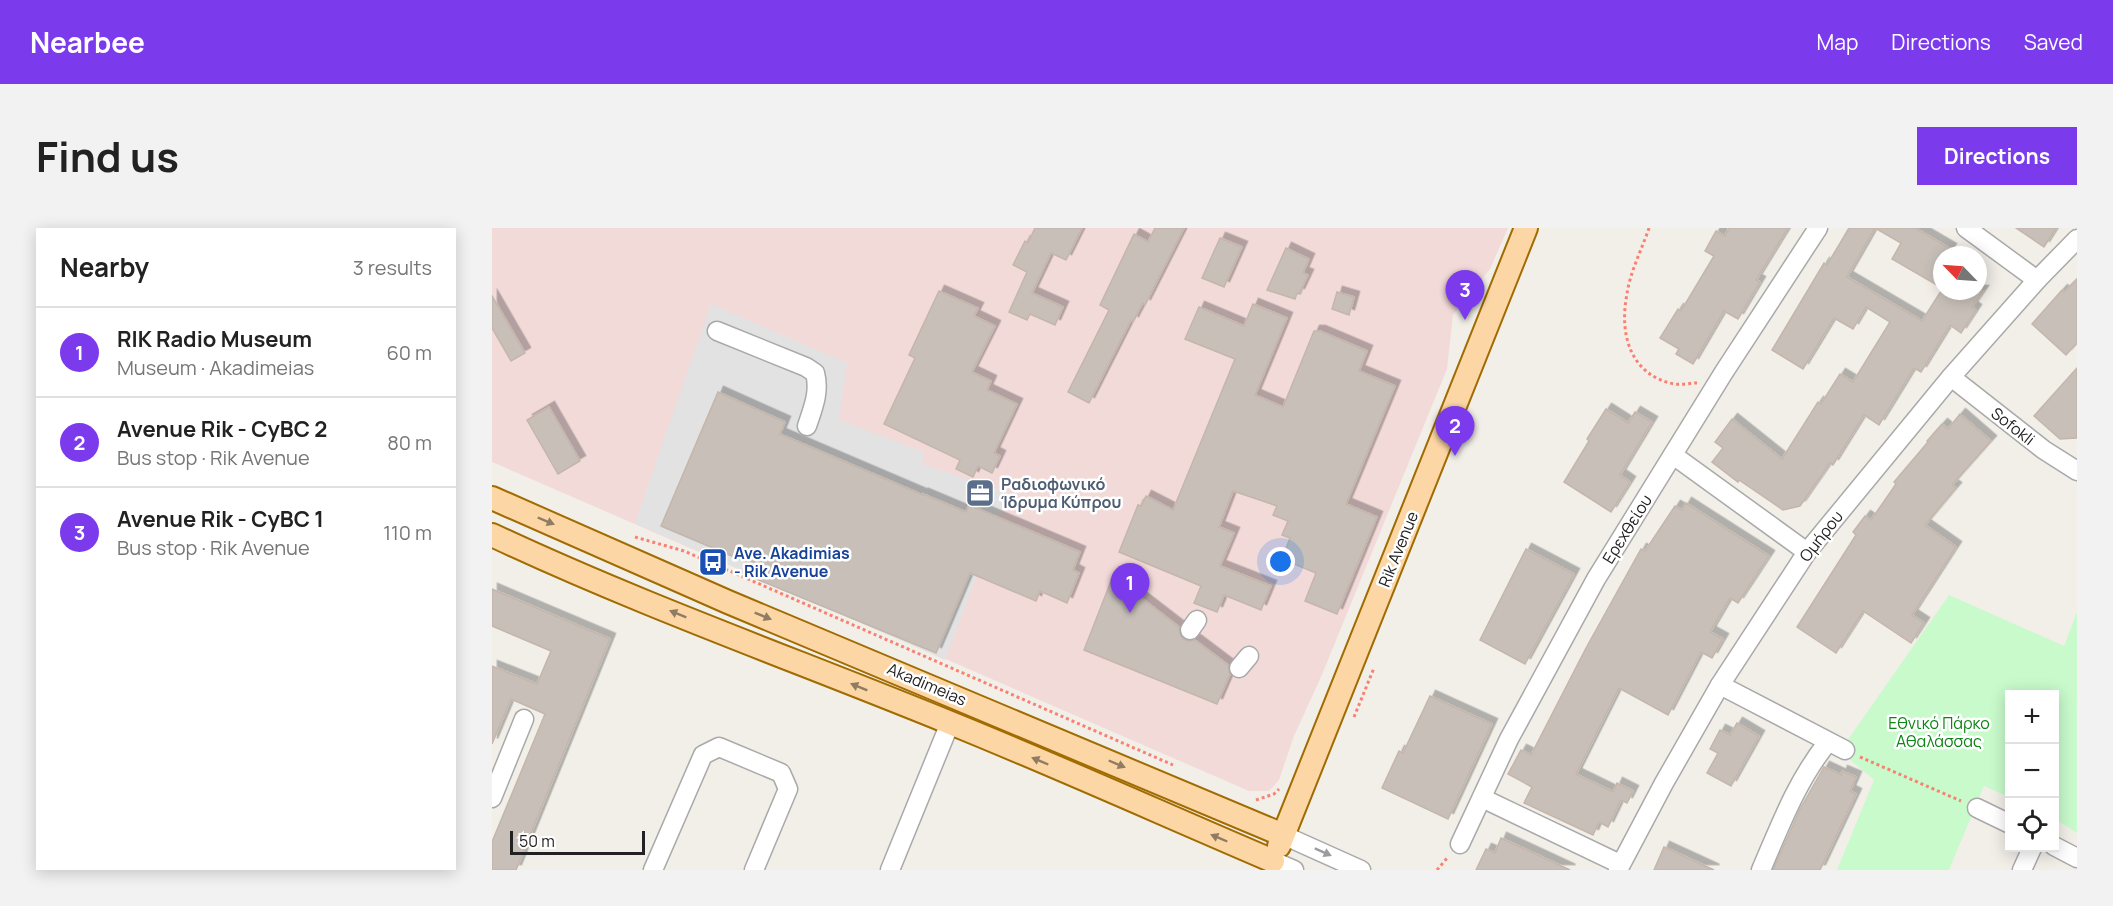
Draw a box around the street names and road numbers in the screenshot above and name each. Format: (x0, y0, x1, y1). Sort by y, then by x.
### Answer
street label: Sofokli (1987, 402, 2039, 450)
street label: Ερεχθείου (1597, 490, 1657, 568)
street label: Ομήρου (1794, 506, 1848, 566)
street label: Rik Avenue (1373, 508, 1423, 590)
street label: Akadimeias (884, 657, 970, 711)

